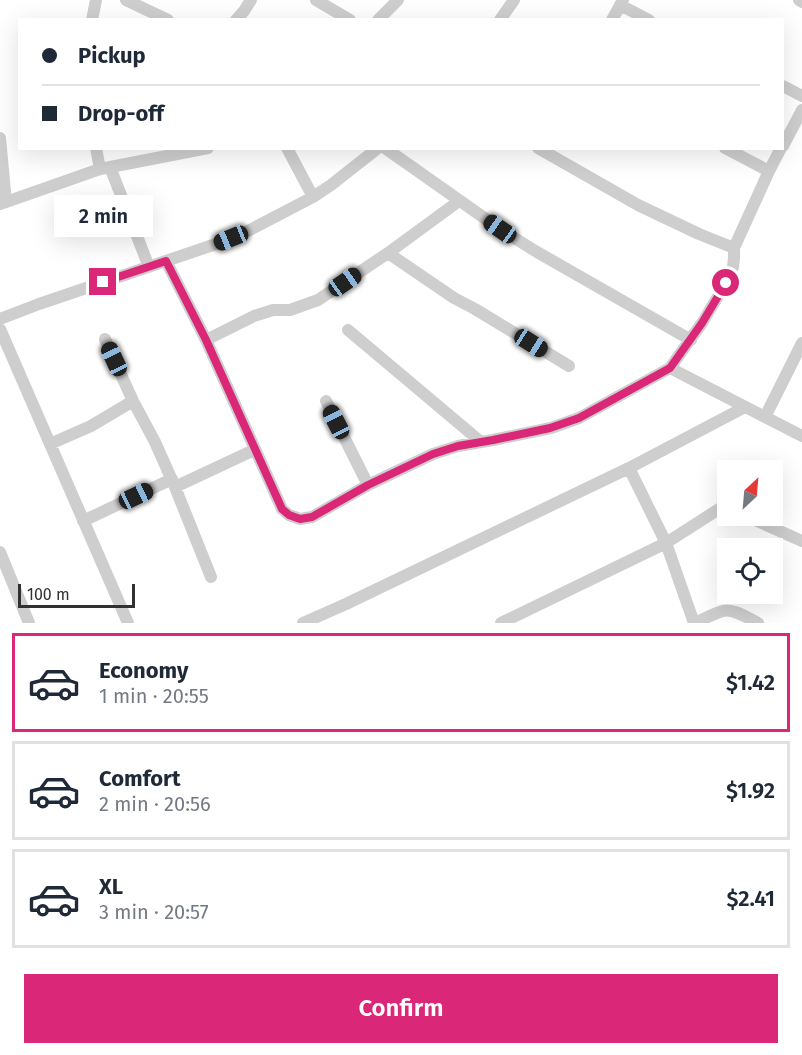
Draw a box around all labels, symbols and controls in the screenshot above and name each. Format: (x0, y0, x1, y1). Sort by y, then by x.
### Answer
text: Pickup (78, 42, 146, 69)
text: Drop-off (78, 100, 164, 127)
callout: 2 min (54, 195, 152, 237)
text: 2 min (79, 204, 128, 228)
car (480, 211, 520, 247)
car (211, 223, 251, 253)
car (325, 264, 365, 300)
route end (89, 268, 116, 295)
route start (712, 269, 739, 296)
car (511, 326, 551, 360)
car (98, 339, 130, 379)
car (320, 402, 352, 442)
north arrow (717, 460, 783, 526)
map controls (717, 460, 783, 604)
car (116, 480, 156, 512)
button: locate (717, 538, 783, 604)
scale bar (18, 581, 135, 608)
text: 100 m (27, 585, 70, 604)
icon: car (27, 656, 81, 710)
text: Economy (99, 657, 188, 684)
text: $1.42 (726, 669, 775, 696)
text: 1 min · 20:55 (99, 684, 209, 708)
icon: car (27, 764, 81, 818)
text: Comfort (99, 765, 180, 792)
text: $1.92 (726, 777, 775, 804)
text: 2 min · 20:56 (99, 792, 211, 816)
icon: car (27, 872, 81, 926)
text: XL (99, 873, 123, 900)
text: $2.41 (726, 885, 775, 912)
text: 3 min · 20:57 (99, 900, 209, 924)
button: Confirm (24, 974, 778, 1043)

